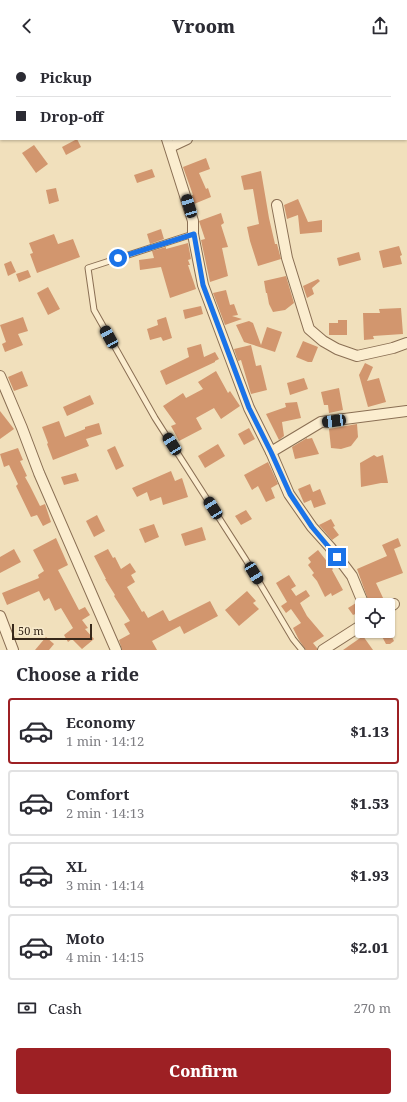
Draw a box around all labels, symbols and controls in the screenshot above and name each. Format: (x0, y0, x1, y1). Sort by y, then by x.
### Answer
text: Vroom (172, 14, 235, 38)
icon: back (16, 15, 38, 37)
icon: share (369, 15, 391, 37)
text: Pickup (40, 67, 92, 87)
text: Drop-off (40, 106, 104, 126)
car (180, 193, 198, 219)
route start (109, 249, 127, 267)
car (98, 324, 120, 350)
car (321, 414, 347, 428)
car (161, 431, 183, 457)
car (202, 495, 224, 521)
route end (328, 548, 346, 566)
car (243, 560, 265, 586)
map controls (355, 598, 395, 638)
button: locate (355, 598, 395, 638)
scale bar (12, 622, 92, 641)
text: 50 m (18, 623, 44, 638)
text: Choose a ride (16, 662, 139, 686)
text: Economy (66, 712, 135, 732)
icon: car (18, 713, 54, 749)
text: $1.13 (350, 721, 389, 741)
text: 1 min · 14:12 (66, 732, 144, 750)
text: Comfort (66, 784, 129, 804)
icon: car (18, 785, 54, 821)
text: $1.53 (350, 793, 389, 813)
text: 2 min · 14:13 (66, 804, 144, 822)
text: XL (66, 856, 87, 876)
icon: car (18, 857, 54, 893)
text: $1.93 (350, 865, 389, 885)
text: 3 min · 14:14 (66, 876, 144, 894)
text: Moto (66, 928, 105, 948)
icon: car (18, 929, 54, 965)
text: $2.01 (350, 937, 389, 957)
text: 4 min · 14:15 (66, 948, 144, 966)
icon: cash (16, 997, 38, 1019)
text: Cash (48, 998, 82, 1018)
text: 270 m (354, 999, 391, 1017)
button: Confirm (16, 1048, 391, 1094)

